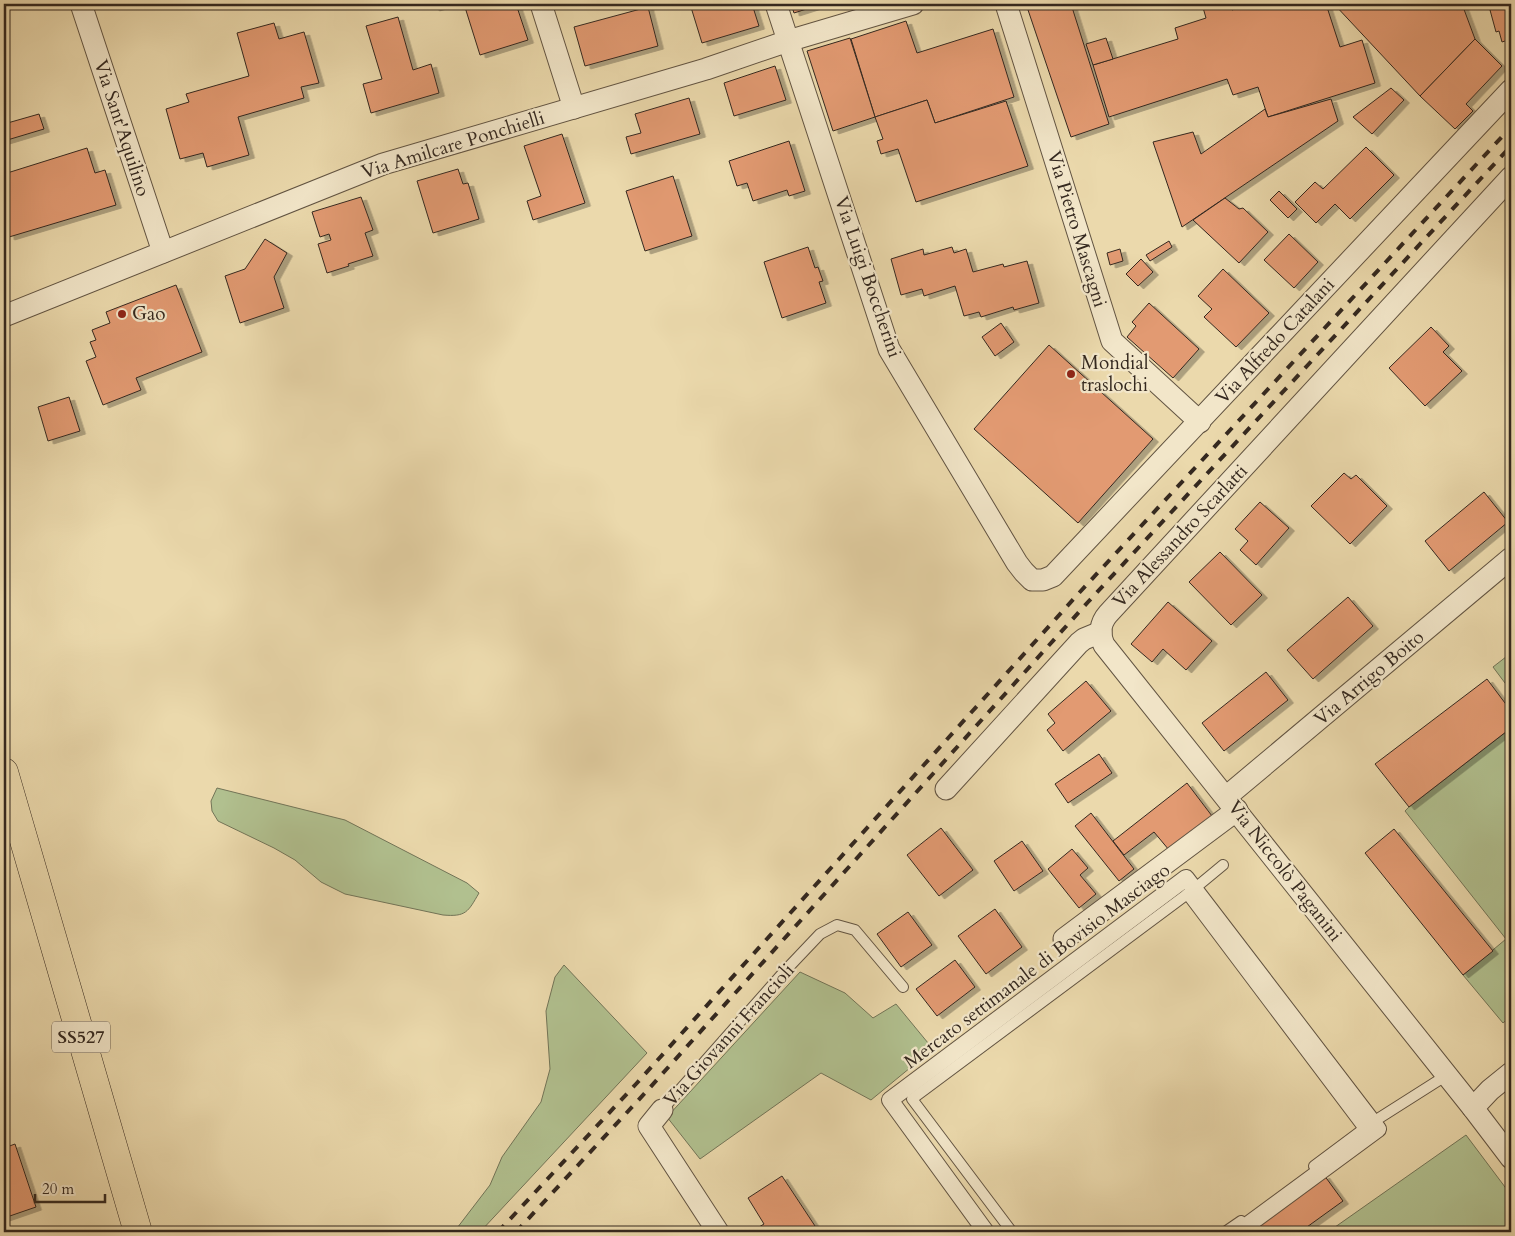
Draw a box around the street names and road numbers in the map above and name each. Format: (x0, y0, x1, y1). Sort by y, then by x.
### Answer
street label: Via Sant'Aquilino (88, 56, 156, 200)
street label: Via Amilcare Ponchielli (358, 105, 548, 185)
street label: Via Pietro Mascagni (1041, 148, 1113, 310)
street label: Via Luigi Boccherini (828, 193, 908, 361)
street label: Via Alfredo Catalani (1210, 272, 1340, 410)
street label: Via Alessandro Scarlatti (1107, 459, 1253, 613)
street label: Via Arrigo Boito (1308, 624, 1430, 732)
street label: Via Niccolò Paganini (1222, 795, 1348, 947)
street label: Mercato settimanale di Bovisio Masciago (898, 857, 1176, 1075)
street label: Via Giovanni Francioli (658, 958, 800, 1112)
road number: SS527 (52, 1022, 110, 1052)

